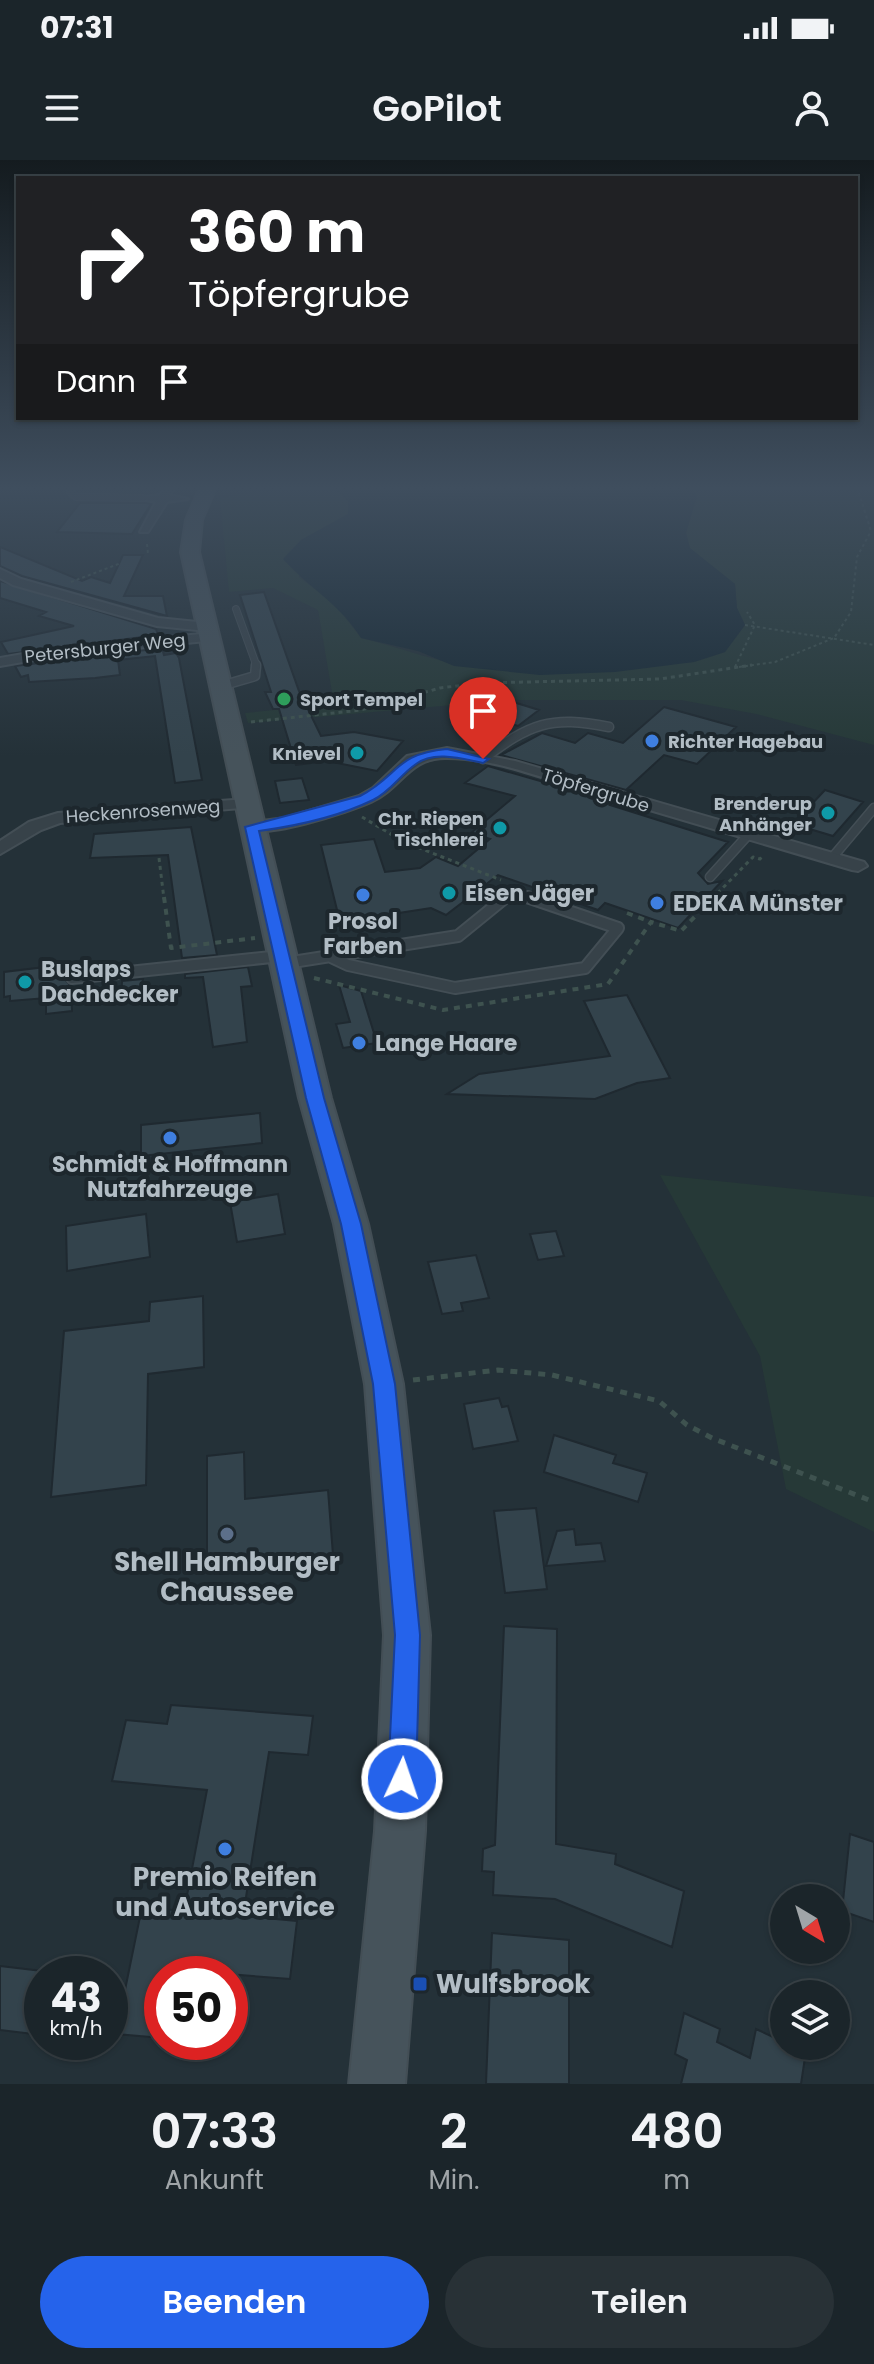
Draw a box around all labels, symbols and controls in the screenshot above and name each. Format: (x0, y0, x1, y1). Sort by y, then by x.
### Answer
text: 07:31 (40, 6, 114, 49)
text: GoPilot (372, 83, 502, 134)
icon: menu (40, 86, 84, 130)
icon: person (790, 86, 834, 130)
text: 360 m (188, 193, 365, 272)
icon: right (56, 208, 160, 312)
text: Töpfergrube (188, 269, 410, 320)
text: Dann (56, 360, 136, 403)
icon: arrive (152, 360, 196, 404)
street label: Petersburger Weg (23, 627, 187, 669)
pin (449, 677, 517, 759)
place label: Sport Tempel (300, 687, 423, 712)
icon: arrive (461, 689, 505, 733)
marker: Sport Tempel (275, 690, 293, 708)
place label: Richter Hagebau (668, 729, 823, 754)
marker: Richter Hagebau (643, 732, 661, 750)
place label: Knievel (272, 741, 341, 766)
marker: Knievel (348, 744, 366, 762)
street label: Töpfergrube (539, 762, 653, 818)
place label: Brenderup Anhänger (714, 791, 812, 837)
street label: Heckenrosenweg (65, 793, 221, 829)
marker: Brenderup Anhänger (819, 804, 837, 822)
place label: Chr. Riepen Tischlerei (378, 806, 484, 852)
marker: Chr. Riepen Tischlerei (491, 819, 509, 837)
place label: Eisen Jäger (465, 878, 594, 909)
marker: Eisen Jäger (440, 884, 458, 902)
marker: Prosol Farben (354, 886, 372, 904)
place label: EDEKA Münster (673, 888, 843, 919)
marker: EDEKA Münster (648, 894, 666, 912)
place label: Prosol Farben (323, 906, 403, 962)
place label: Buslaps Dachdecker (41, 954, 178, 1010)
marker: Buslaps Dachdecker (16, 973, 34, 991)
place label: Lange Haare (375, 1028, 517, 1059)
marker: Lange Haare (350, 1034, 368, 1052)
marker: Schmidt & Hoffmann Nutzfahrzeuge (161, 1129, 179, 1147)
place label: Schmidt & Hoffmann Nutzfahrzeuge (52, 1149, 288, 1205)
marker: Shell Hamburger Chaussee (218, 1525, 236, 1543)
place label: Shell Hamburger Chaussee (114, 1544, 340, 1610)
position arrow (360, 1737, 444, 1821)
marker: Premio Reifen und Autoservice (216, 1840, 234, 1858)
place label: Premio Reifen und Autoservice (115, 1859, 335, 1925)
north arrow (770, 1884, 850, 1964)
map controls (770, 1884, 850, 2060)
speed limit sign: 50 (144, 1956, 248, 2060)
place label: Wulfsbrook (436, 1966, 590, 2002)
text: 43 (50, 1970, 102, 2026)
marker: Wulfsbrook (411, 1975, 429, 1993)
button: layers (770, 1980, 850, 2060)
text: km/h (49, 2014, 103, 2042)
text: 07:33 (151, 2098, 278, 2165)
text: 2 (440, 2098, 468, 2165)
text: 480 (630, 2098, 723, 2165)
text: Ankunft (165, 2162, 264, 2198)
text: Min. (428, 2162, 479, 2198)
text: m (663, 2162, 690, 2198)
button: Beenden (40, 2256, 429, 2348)
button: Teilen (445, 2256, 834, 2348)

